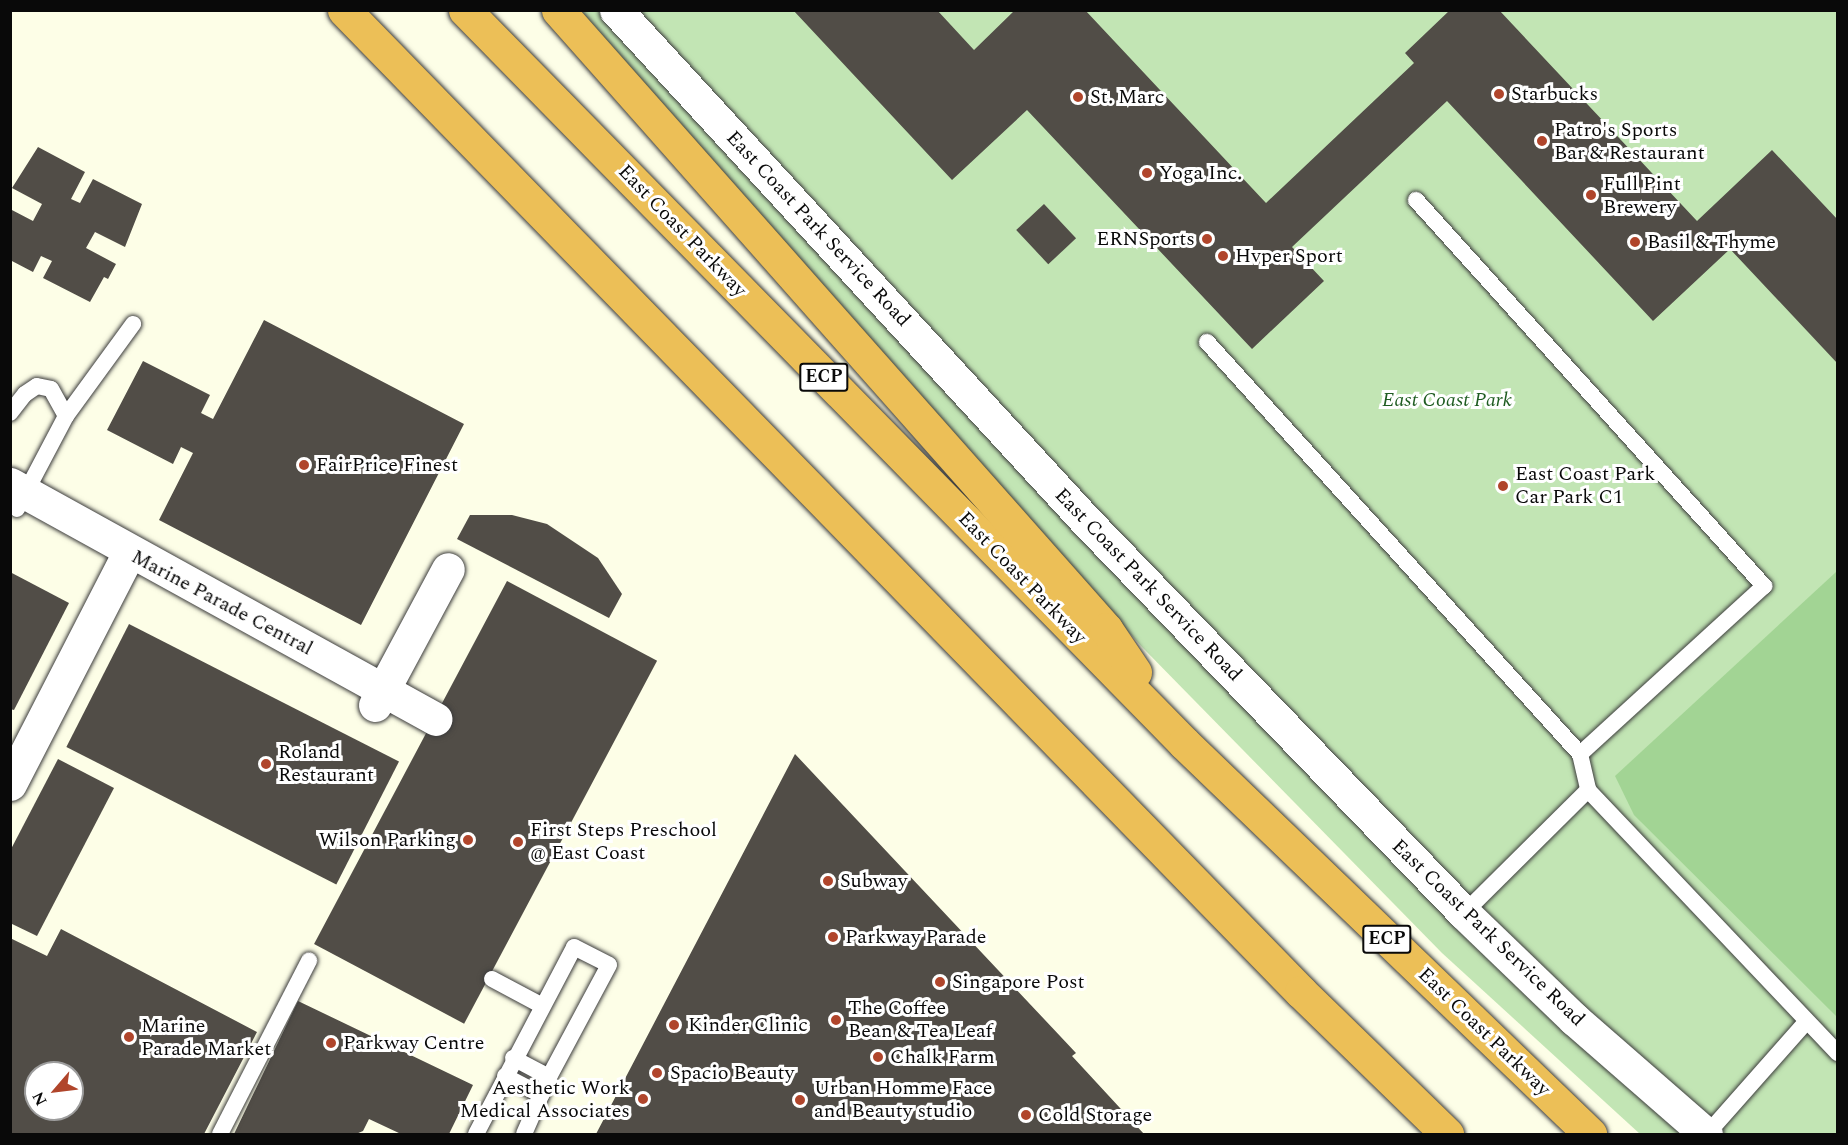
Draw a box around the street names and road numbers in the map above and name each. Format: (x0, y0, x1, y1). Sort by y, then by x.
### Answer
street label: East Coast Park Service Road (721, 126, 915, 332)
street label: East Coast Parkway (613, 160, 751, 302)
road number: ECP (798, 362, 850, 392)
street label: East Coast Park Service Road (1049, 483, 1247, 687)
street label: East Coast Parkway (953, 507, 1091, 649)
street label: Marine Parade Central (127, 545, 317, 661)
street label: East Coast Park Service Road (1386, 834, 1590, 1032)
road number: ECP (1362, 924, 1412, 954)
street label: East Coast Parkway (1413, 963, 1555, 1101)

